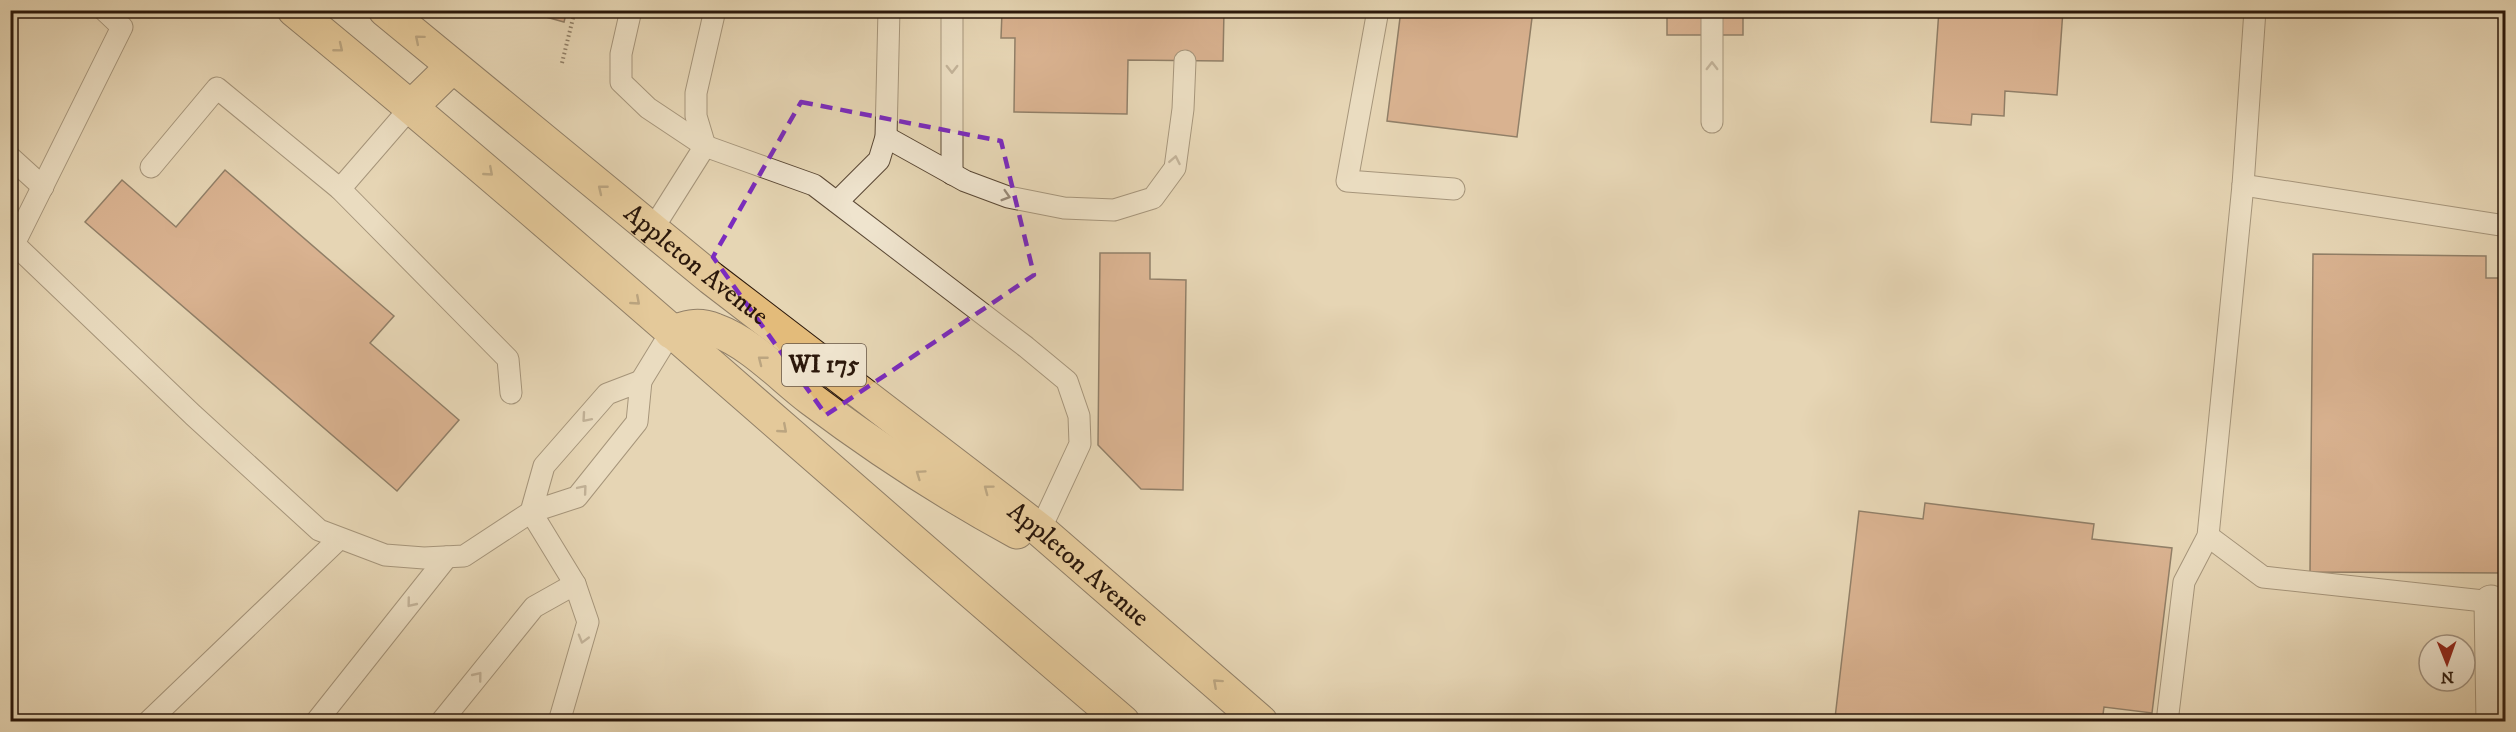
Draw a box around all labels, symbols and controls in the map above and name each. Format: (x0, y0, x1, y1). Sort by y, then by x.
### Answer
one-way arrow (415, 35, 426, 46)
one-way arrow (332, 40, 343, 51)
one-way arrow (1706, 62, 1718, 71)
one-way arrow (946, 64, 958, 73)
one-way arrow (1168, 155, 1181, 165)
one-way arrow (482, 165, 493, 176)
one-way arrow (598, 185, 609, 196)
one-way arrow (1000, 189, 1011, 201)
street label: Appleton Avenue (617, 197, 775, 333)
one-way arrow (629, 294, 640, 305)
road number: WI 175 (782, 344, 866, 386)
one-way arrow (757, 356, 768, 367)
one-way arrow (582, 412, 593, 422)
one-way arrow (776, 422, 787, 433)
one-way arrow (915, 470, 926, 481)
one-way arrow (576, 485, 587, 496)
one-way arrow (983, 486, 994, 497)
street label: Appleton Avenue (1001, 495, 1156, 634)
one-way arrow (407, 596, 418, 607)
north arrow (2417, 633, 2477, 693)
one-way arrow (578, 634, 590, 644)
text: N (2441, 667, 2454, 687)
one-way arrow (471, 672, 482, 683)
one-way arrow (1213, 679, 1224, 690)

